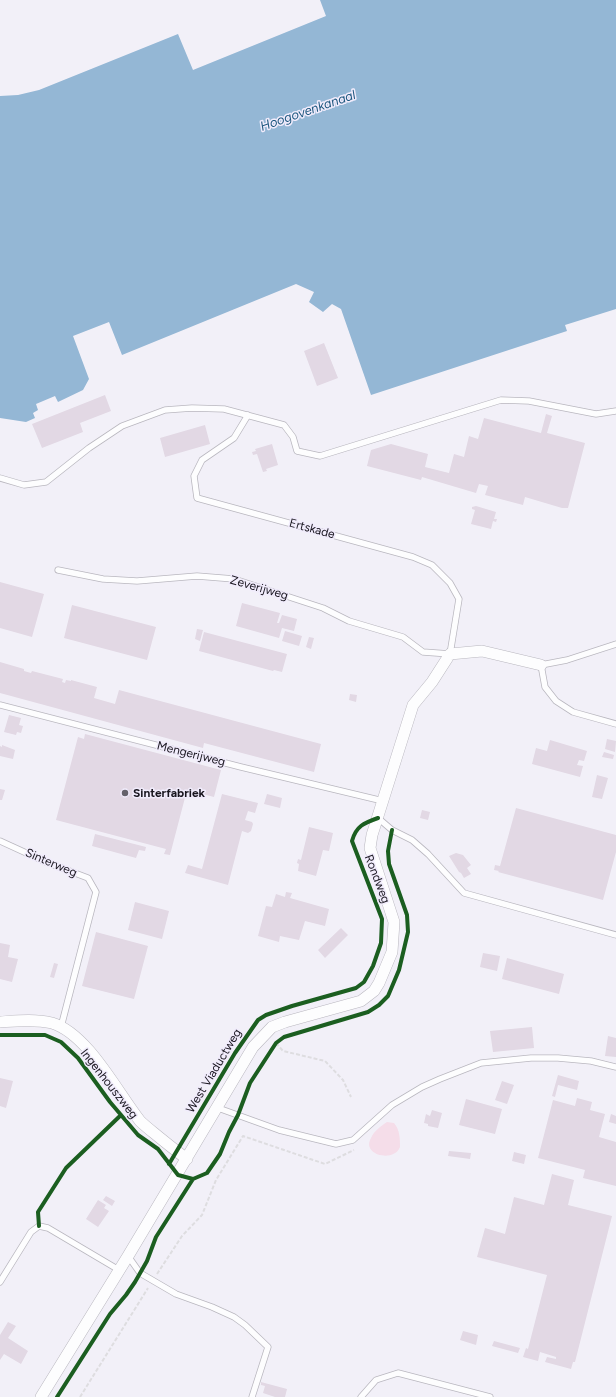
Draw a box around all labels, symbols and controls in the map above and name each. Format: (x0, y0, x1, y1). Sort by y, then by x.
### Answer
water label: Hoogovenkanaal (258, 87, 358, 135)
street label: Ertskade (288, 516, 336, 542)
street label: Zeverijweg (228, 573, 290, 603)
street label: Mengerijweg (155, 739, 227, 769)
place label: Sinterfabriek (133, 786, 205, 800)
marker: Sinterfabriek (120, 788, 130, 798)
street label: Sinterweg (23, 846, 79, 880)
street label: Rondweg (361, 853, 393, 905)
street label: West Viaductweg (183, 1026, 245, 1116)
street label: Ingenhouszweg (77, 1046, 141, 1122)

